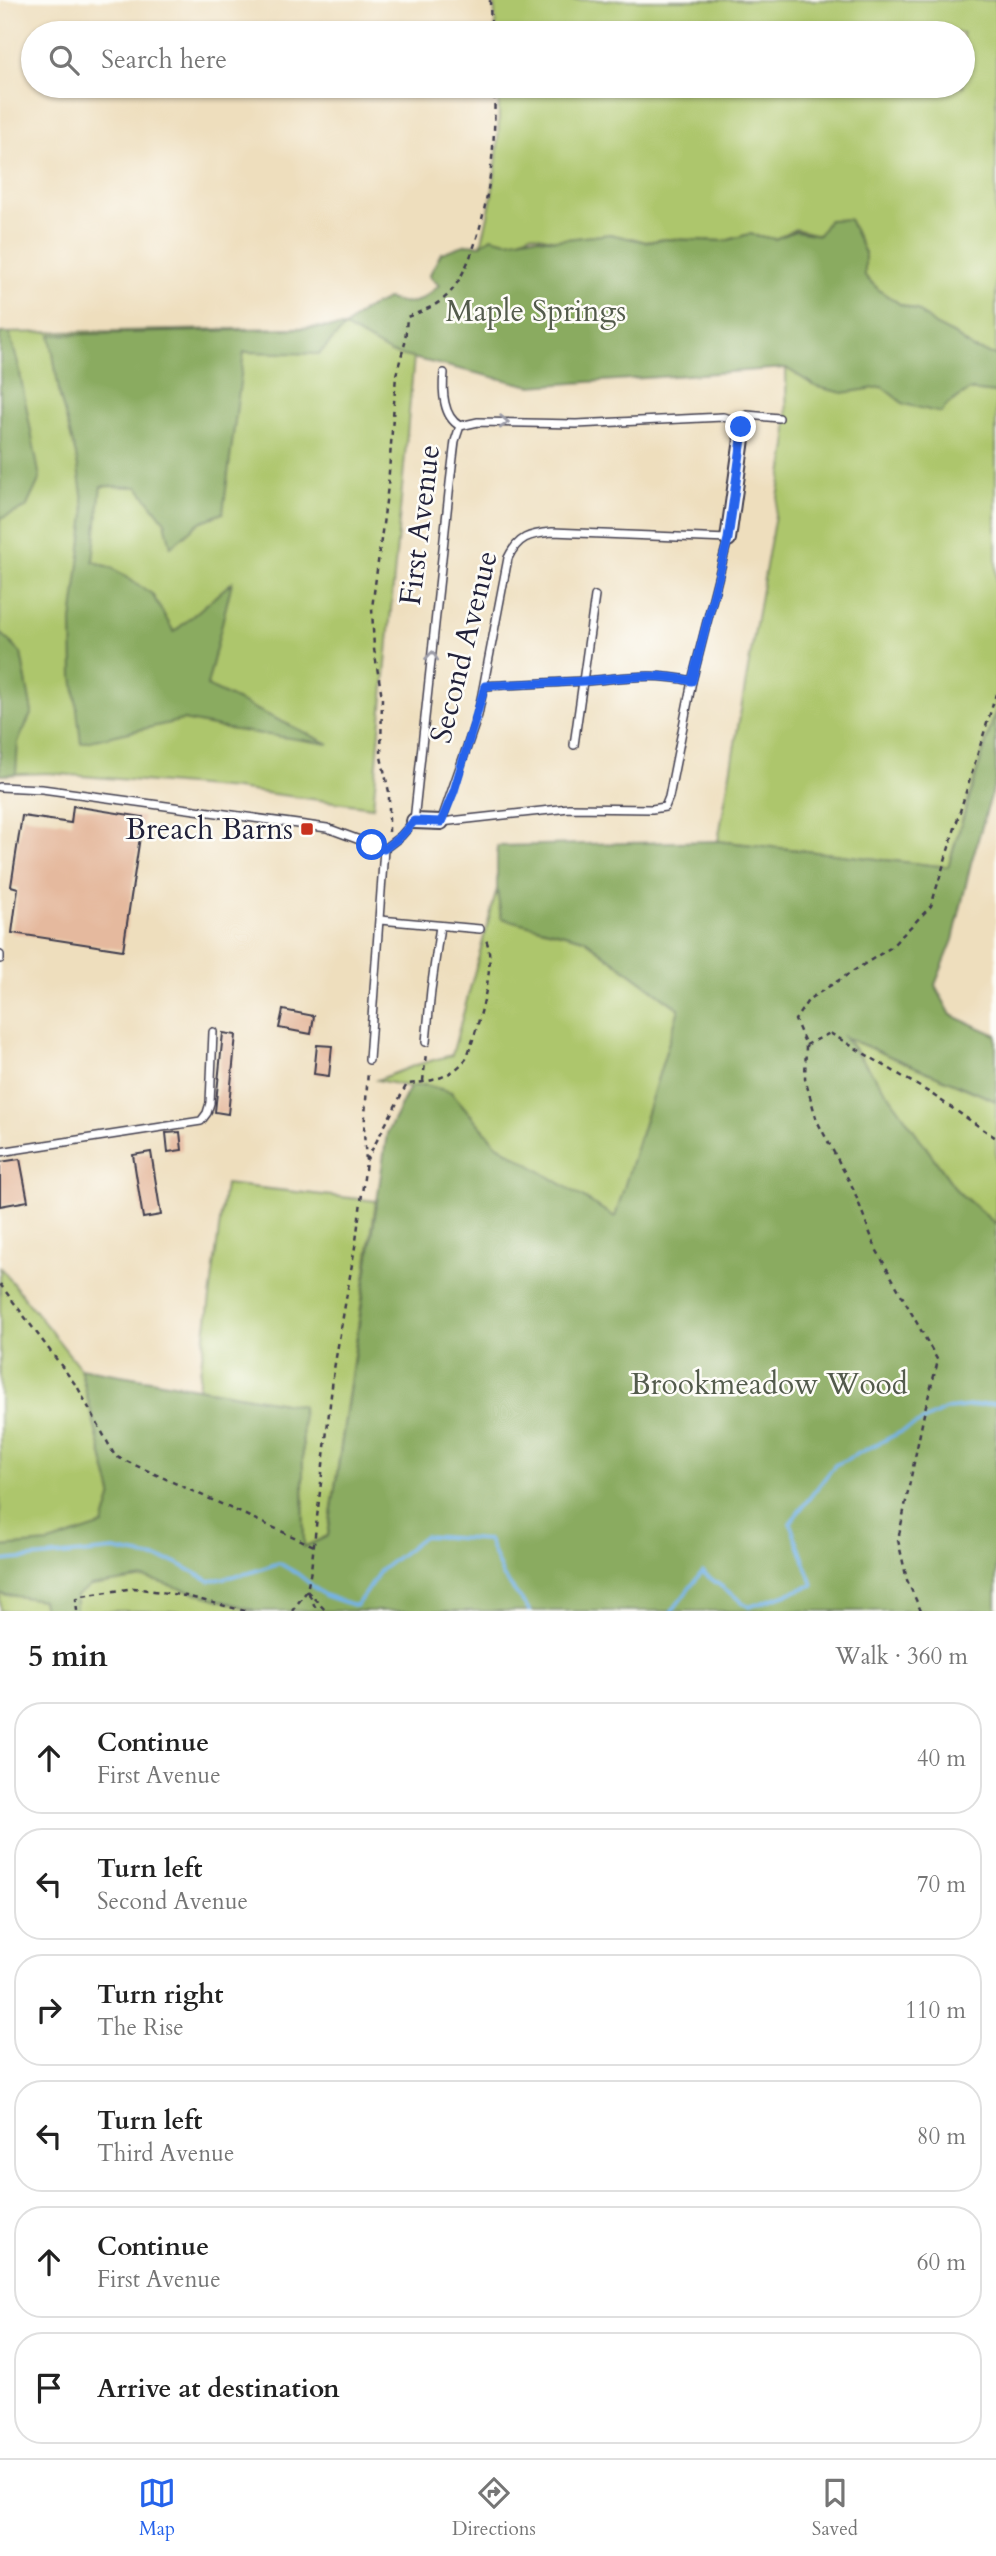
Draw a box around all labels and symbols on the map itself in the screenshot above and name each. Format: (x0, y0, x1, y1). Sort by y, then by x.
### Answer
park label: Maple Springs (446, 291, 626, 332)
route end (725, 411, 756, 442)
one-way arrow (498, 415, 509, 430)
street label: First Avenue (390, 442, 450, 608)
street label: Second Avenue (420, 547, 508, 747)
one-way arrow (424, 650, 439, 662)
place label: Breach Barns (125, 809, 293, 850)
marker: Breach Barns (299, 821, 315, 837)
route start (356, 829, 387, 860)
park label: Brookmeadow Wood (630, 1364, 908, 1405)

